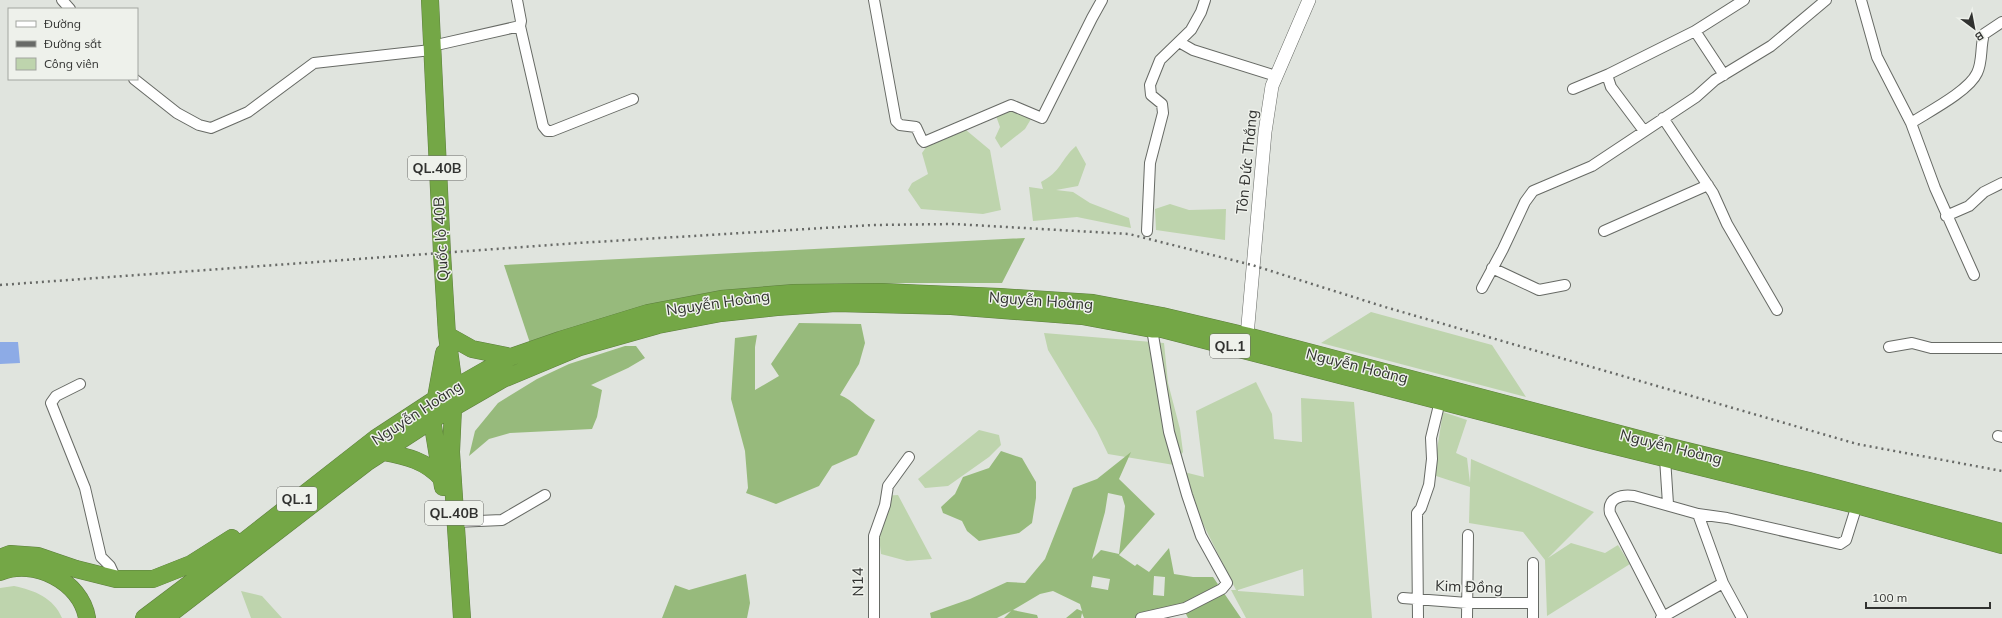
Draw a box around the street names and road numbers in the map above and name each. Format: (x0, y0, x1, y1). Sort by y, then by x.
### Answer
street label: Tôn Đức Thắng (1232, 109, 1261, 215)
road number: QL.40B (408, 156, 466, 180)
street label: Quốc lộ 40B (429, 196, 452, 282)
street label: Nguyễn Hoàng (665, 286, 771, 319)
street label: Nguyễn Hoàng (988, 287, 1094, 314)
road number: QL.1 (1210, 334, 1250, 358)
street label: Nguyễn Hoàng (1304, 344, 1410, 387)
street label: Nguyễn Hoàng (368, 376, 466, 449)
street label: Nguyễn Hoàng (1618, 425, 1724, 468)
road number: QL.1 (277, 487, 317, 511)
road number: QL.40B (425, 501, 483, 525)
street label: N14 (848, 567, 867, 597)
street label: Kim Đồng (1435, 576, 1503, 597)

